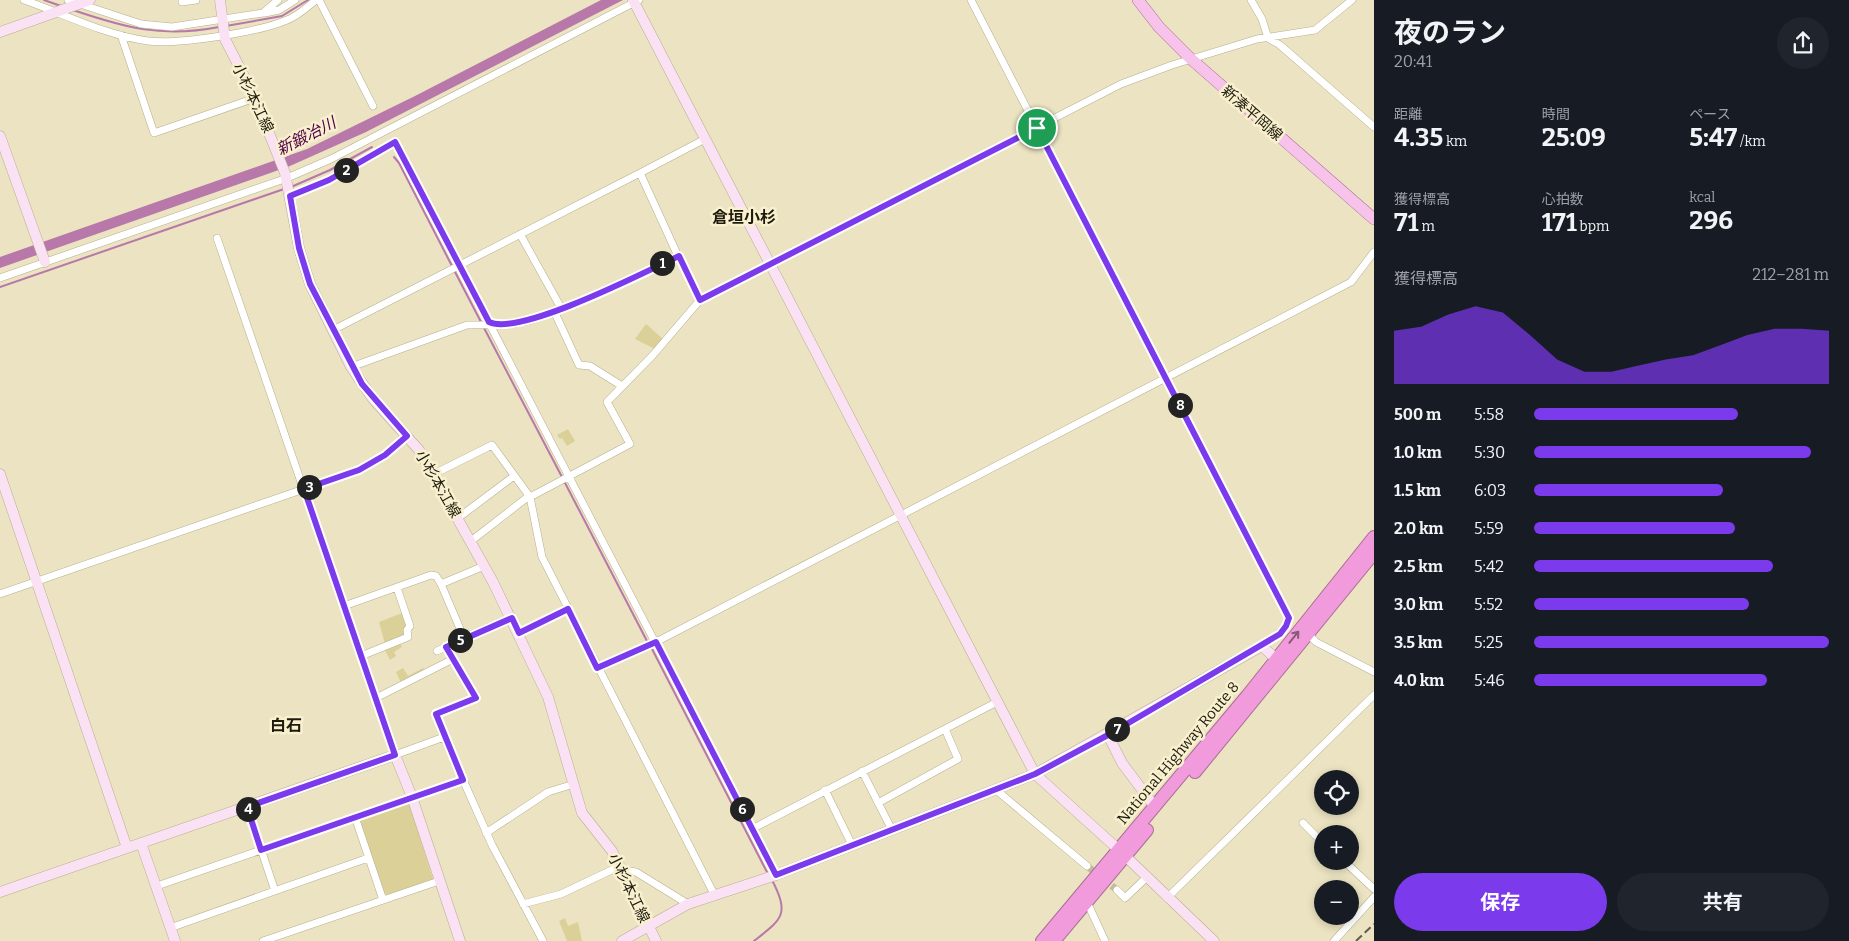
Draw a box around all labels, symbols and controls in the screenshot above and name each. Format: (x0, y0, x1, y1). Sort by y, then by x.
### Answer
text: 夜のラン (1394, 16, 1506, 49)
button: share (1777, 17, 1829, 69)
text: 20:41 (1394, 52, 1432, 71)
street label: 小杉本江線 (228, 60, 278, 136)
street label: 新湊平岡線 (1218, 82, 1286, 144)
text: 距離 (1394, 106, 1422, 123)
text: 時間 (1542, 106, 1570, 123)
text: ペース (1689, 106, 1731, 123)
pin (1016, 107, 1058, 149)
water label: 新鍛冶川 (273, 112, 341, 159)
icon: arrive (1023, 114, 1051, 142)
text: 4.35 (1394, 123, 1443, 153)
text: 25:09 (1542, 123, 1606, 153)
text: 5:47 (1689, 123, 1737, 153)
text: km (1443, 133, 1467, 150)
text: /km (1737, 133, 1766, 150)
pin: 2 (334, 158, 358, 182)
text: 2 (343, 162, 350, 179)
text: kcal (1689, 189, 1715, 206)
text: 獲得標高 (1394, 191, 1450, 208)
text: 心拍数 (1542, 191, 1584, 208)
text: 296 (1689, 206, 1733, 236)
district label: 倉垣小杉 (712, 208, 776, 227)
text: 71 (1394, 208, 1419, 238)
text: 171 (1542, 208, 1577, 238)
text: m (1419, 218, 1435, 235)
text: bpm (1577, 218, 1609, 235)
pin: 1 (650, 250, 674, 276)
text: 1 (659, 255, 666, 272)
text: 212–281 m (1752, 265, 1829, 284)
text: 獲得標高 (1394, 269, 1458, 288)
pin: 8 (1168, 392, 1192, 418)
text: 8 (1176, 397, 1185, 414)
text: 500 m (1394, 405, 1441, 424)
text: 5:58 (1474, 405, 1504, 424)
text: 1.0 km (1394, 443, 1442, 462)
text: 5:30 (1474, 443, 1505, 462)
street label: 小杉本江線 (411, 447, 465, 521)
pin: 3 (296, 474, 322, 500)
text: 3 (305, 479, 314, 496)
text: 1.5 km (1394, 481, 1441, 500)
text: 6:03 (1474, 481, 1506, 500)
text: 2.0 km (1394, 519, 1444, 538)
text: 5:59 (1474, 519, 1504, 538)
text: 2.5 km (1394, 557, 1443, 576)
text: 5:42 (1474, 557, 1504, 576)
text: 3.0 km (1394, 595, 1443, 614)
text: 5:52 (1474, 595, 1503, 614)
pin: 5 (448, 628, 472, 652)
one-way arrow (1289, 631, 1300, 644)
text: 5 (457, 632, 464, 649)
text: 3.5 km (1394, 633, 1443, 652)
text: 5:25 (1474, 633, 1503, 652)
text: 4.0 km (1394, 671, 1444, 690)
text: 5:46 (1474, 671, 1505, 690)
street label: National Highway Route 8 (1113, 678, 1243, 828)
district label: 白石 (270, 716, 302, 735)
pin: 7 (1104, 716, 1130, 742)
text: 7 (1114, 721, 1121, 738)
map controls (1314, 770, 1359, 925)
button: locate (1314, 770, 1359, 815)
pin: 4 (236, 796, 260, 822)
pin: 6 (730, 796, 754, 822)
text: 4 (244, 801, 253, 818)
text: 6 (738, 801, 747, 818)
button: + (1314, 825, 1359, 870)
street label: 小杉本江線 (604, 850, 654, 926)
button: 保存 (1394, 873, 1607, 931)
button: 共有 (1617, 873, 1829, 931)
button: − (1314, 880, 1359, 925)

